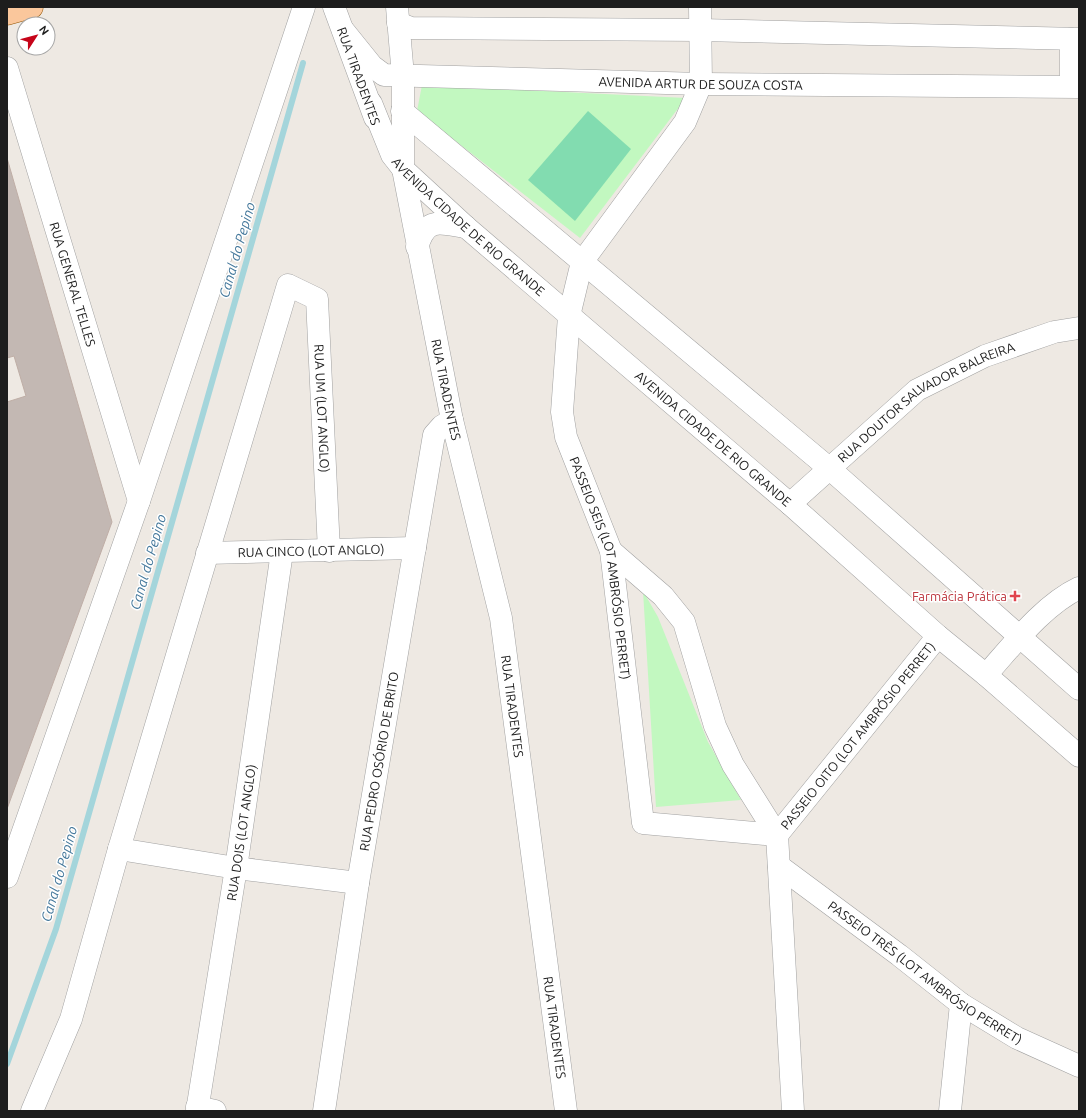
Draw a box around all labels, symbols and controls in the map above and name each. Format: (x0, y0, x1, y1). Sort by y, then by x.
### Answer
north arrow (16, 16, 56, 56)
text: N (37, 23, 51, 37)
street label: RUA TIRADENTES (335, 25, 383, 127)
street label: AVENIDA ARTUR DE SOUZA COSTA (598, 74, 803, 92)
street label: AVENIDA CIDADE DE RIO GRANDE (390, 155, 548, 298)
water label: Canal do Pepino (216, 200, 258, 300)
street label: RUA GENERAL TELLES (47, 220, 99, 348)
street label: RUA TIRADENTES (429, 338, 464, 442)
street label: RUA DOUTOR SALVADOR BALREIRA (835, 339, 1017, 465)
street label: RUA UM (LOT ANGLO) (312, 344, 332, 473)
street label: AVENIDA CIDADE DE RIO GRANDE (633, 368, 794, 509)
street label: PASSEIO SEIS (LOT AMBRÓSIO PERRET) (567, 455, 633, 681)
water label: Canal do Pepino (127, 512, 169, 612)
street label: RUA CINCO (LOT ANGLO) (237, 542, 385, 559)
place label: Farmácia Prática (912, 589, 1007, 603)
marker: Farmácia Prática (1010, 591, 1020, 601)
street label: PASSEIO OITO (LOT AMBRÓSIO PERRET) (778, 639, 938, 832)
street label: RUA TIRADENTES (499, 654, 526, 758)
street label: RUA PEDRO OSÓRIO DE BRITO (357, 671, 401, 852)
street label: RUA DOIS (LOT ANGLO) (224, 763, 259, 902)
water label: Canal do Pepino (38, 824, 80, 924)
street label: PASSEIO TRÊS (LOT AMBRÓSIO PERRET) (826, 898, 1024, 1047)
street label: RUA TIRADENTES (541, 975, 569, 1080)

